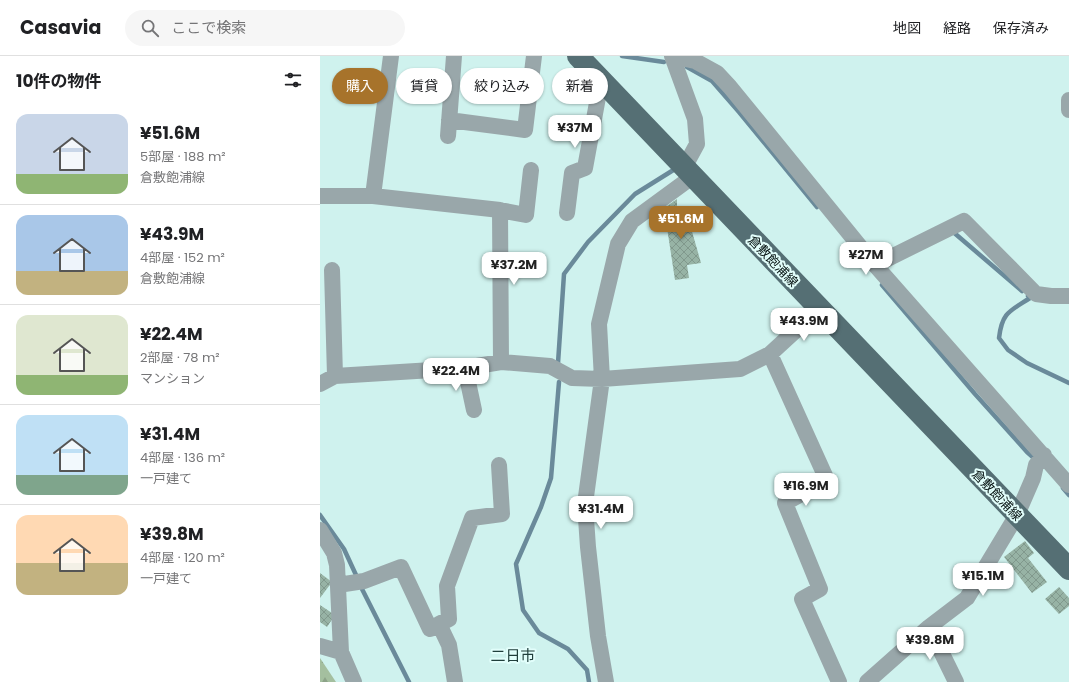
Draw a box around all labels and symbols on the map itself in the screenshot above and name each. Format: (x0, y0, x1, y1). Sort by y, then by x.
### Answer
pin: ¥37M (551, 115, 599, 149)
pin: ¥51.6M (648, 206, 714, 240)
street label: 倉敷飽浦線 (744, 231, 802, 291)
pin: ¥27M (842, 242, 890, 276)
pin: ¥37.2M (481, 252, 547, 286)
pin: ¥43.9M (771, 308, 837, 342)
pin: ¥22.4M (423, 358, 489, 392)
street label: 倉敷飽浦線 (968, 465, 1026, 525)
pin: ¥16.9M (773, 473, 839, 507)
pin: ¥31.4M (568, 496, 634, 530)
pin: ¥15.1M (950, 563, 1016, 597)
pin: ¥39.8M (897, 627, 963, 661)
district label: 二日市 (490, 645, 536, 666)

